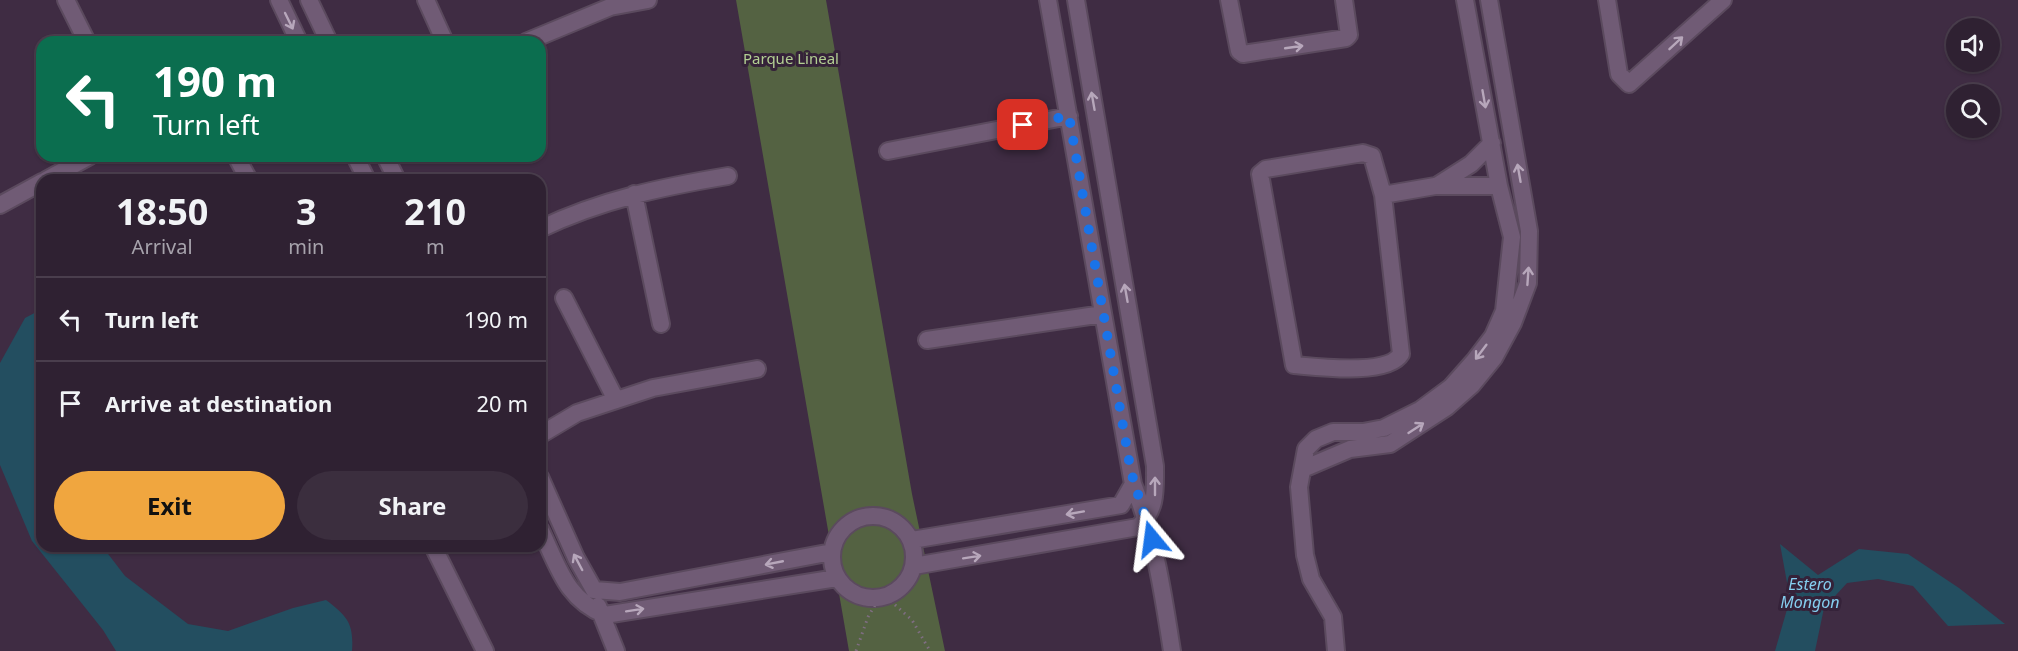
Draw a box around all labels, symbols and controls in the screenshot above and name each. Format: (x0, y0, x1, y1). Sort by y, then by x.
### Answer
one-way arrow (283, 12, 295, 29)
map controls (1946, 18, 2000, 138)
button: sound (1946, 18, 2000, 72)
one-way arrow (1668, 36, 1683, 50)
one-way arrow (1284, 41, 1304, 52)
park label: Parque Lineal (743, 48, 839, 68)
text: 190 m (153, 52, 277, 109)
icon: left (54, 60, 132, 138)
button: search (1946, 84, 2000, 138)
one-way arrow (1478, 88, 1489, 108)
one-way arrow (1087, 92, 1098, 112)
pin (997, 99, 1048, 150)
text: Turn left (153, 106, 259, 143)
icon: arrive (1006, 108, 1039, 141)
one-way arrow (1513, 164, 1524, 183)
text: 18:50 (116, 187, 208, 236)
text: 3 (296, 187, 317, 236)
text: 210 (404, 187, 466, 236)
text: Arrival (132, 233, 193, 260)
text: min (288, 233, 324, 260)
text: m (426, 233, 445, 260)
one-way arrow (1522, 267, 1533, 286)
one-way arrow (1120, 284, 1131, 304)
icon: left (54, 303, 87, 336)
text: Turn left (105, 304, 199, 334)
text: 190 m (464, 304, 528, 334)
one-way arrow (1475, 344, 1488, 360)
icon: arrive (54, 387, 87, 420)
text: Arrive at destination (105, 388, 332, 418)
text: 20 m (477, 388, 528, 418)
one-way arrow (1407, 422, 1424, 434)
button: Exit (54, 471, 285, 540)
button: Share (297, 471, 528, 540)
one-way arrow (1149, 476, 1161, 496)
one-way arrow (1066, 507, 1085, 518)
position arrow (1120, 507, 1184, 571)
one-way arrow (961, 551, 981, 562)
one-way arrow (572, 553, 583, 571)
one-way arrow (765, 558, 785, 569)
water label: Estero Mongon (1780, 573, 1840, 613)
one-way arrow (625, 605, 644, 616)

